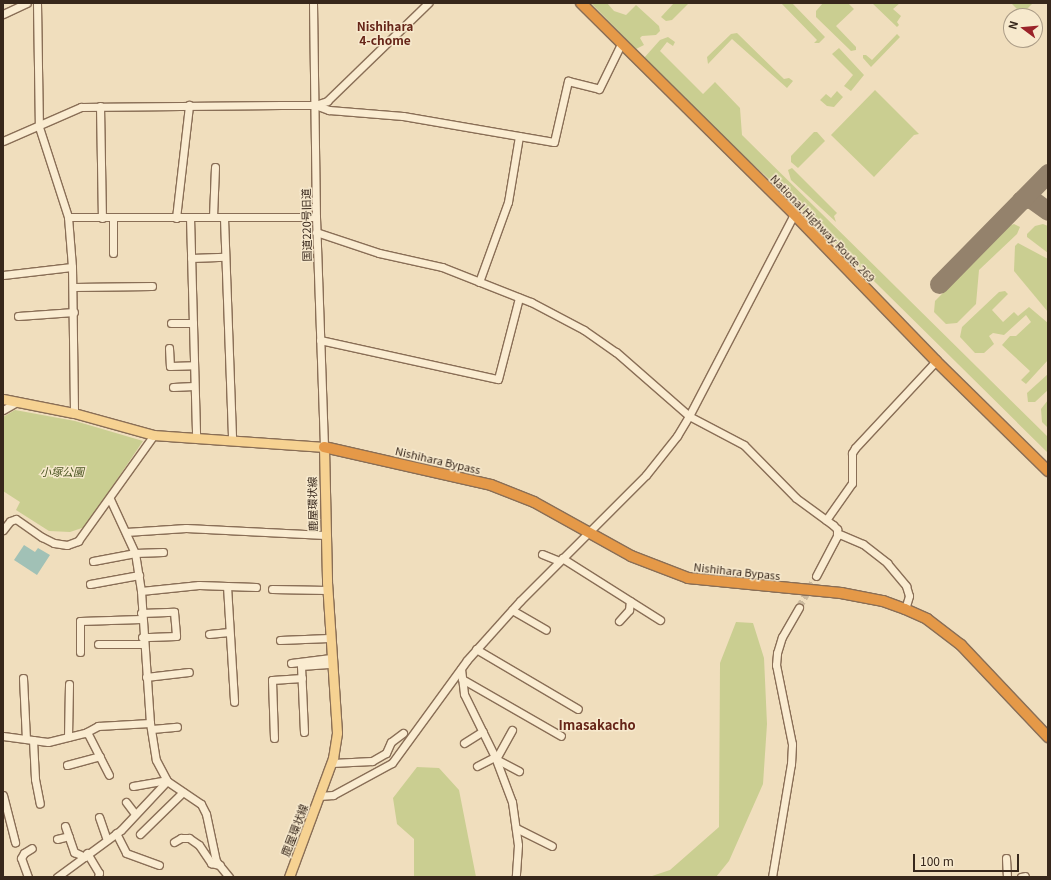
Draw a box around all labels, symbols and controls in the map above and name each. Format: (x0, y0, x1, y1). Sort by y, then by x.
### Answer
north arrow (1003, 8, 1043, 48)
district label: Nishihara 4-chome (357, 19, 413, 47)
text: N (1004, 19, 1021, 31)
street label: National Highway Route 269 (768, 172, 878, 284)
street label: 国道220号旧道 (299, 188, 313, 262)
street label: Nishihara Bypass (394, 444, 482, 476)
park label: 小塚公園 (40, 464, 84, 478)
street label: 鹿屋環状線 (305, 476, 319, 532)
street label: Nishihara Bypass (693, 560, 781, 582)
district label: Imasakacho (558, 717, 636, 733)
street label: 鹿屋環状線 (278, 802, 310, 858)
scale bar (915, 846, 1021, 872)
text: 100 m (920, 852, 954, 869)

